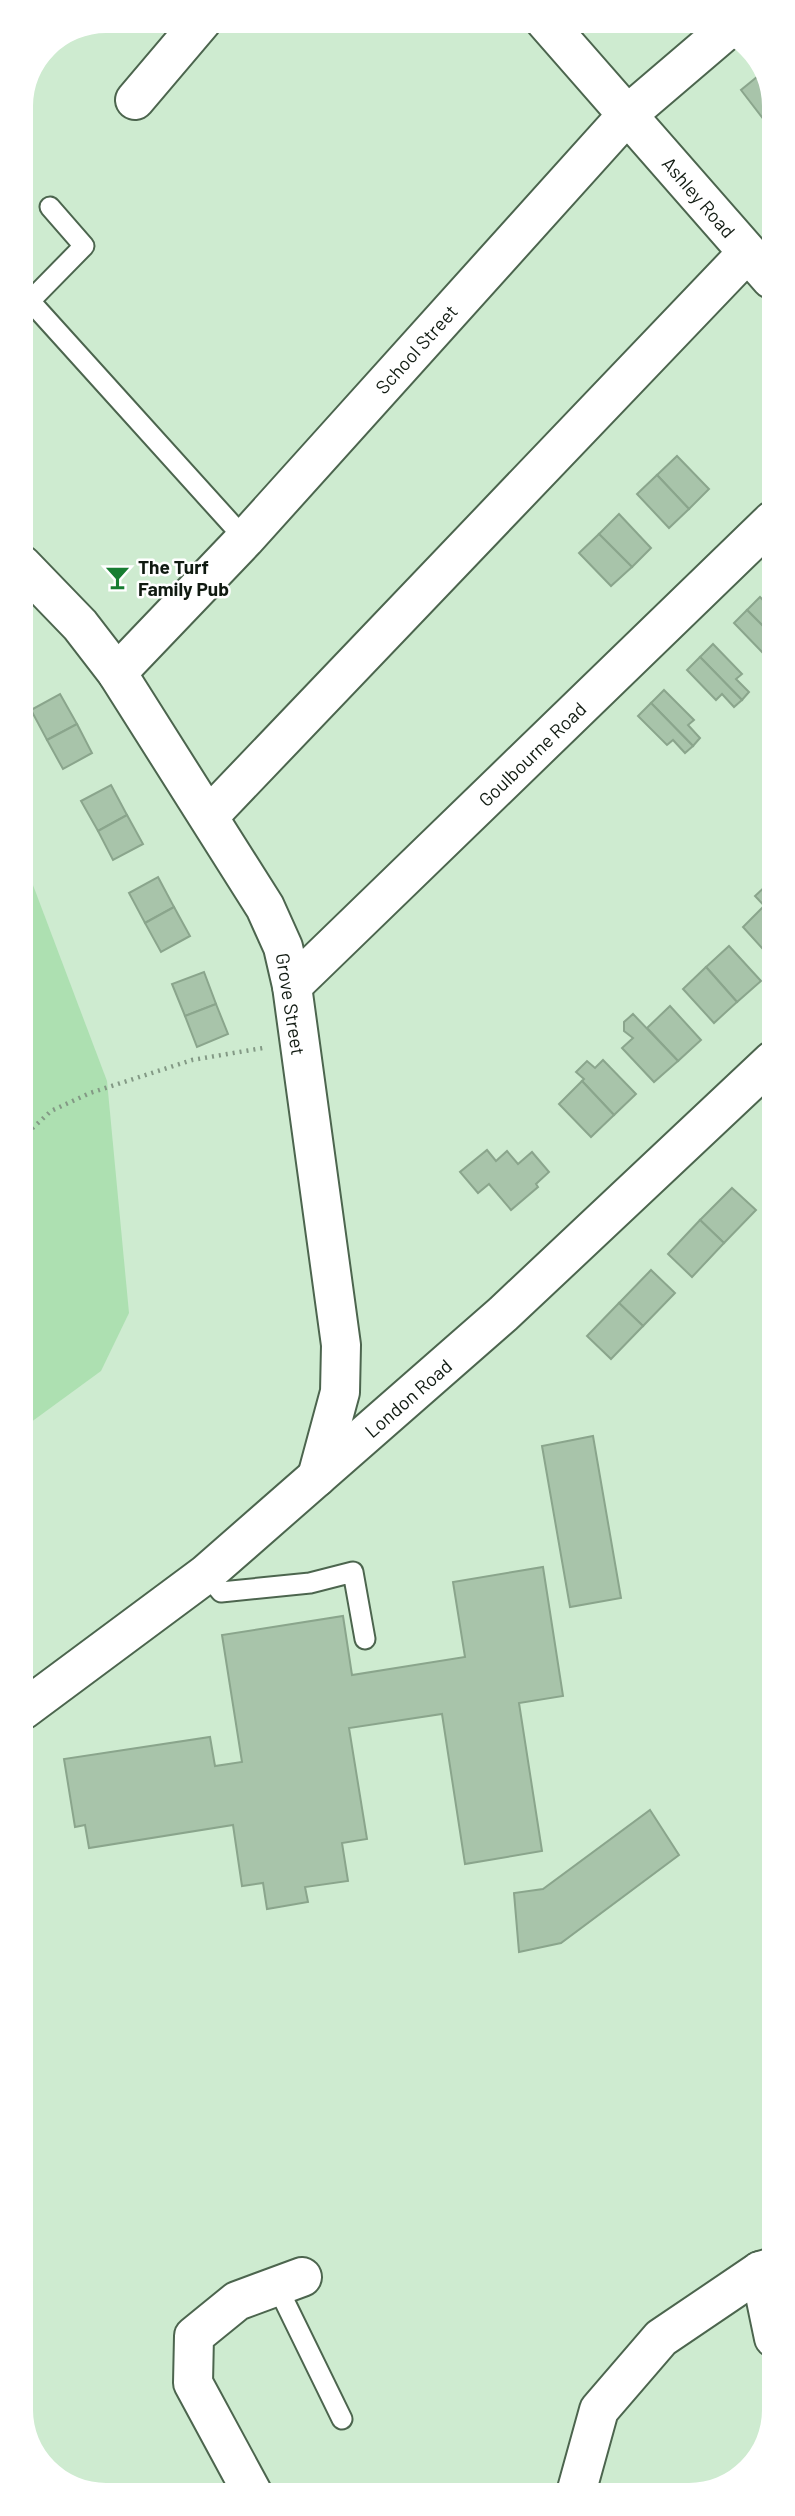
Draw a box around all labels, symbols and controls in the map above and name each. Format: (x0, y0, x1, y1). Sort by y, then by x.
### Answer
street label: Ashley Road (658, 152, 740, 242)
street label: School Street (370, 300, 462, 398)
place label: The Turf Family Pub (138, 555, 229, 600)
bar icon: The Turf Family Pub (104, 563, 132, 591)
street label: Goulbourne Road (474, 697, 590, 811)
street label: Grove Street (272, 951, 310, 1057)
street label: London Road (360, 1354, 456, 1442)

